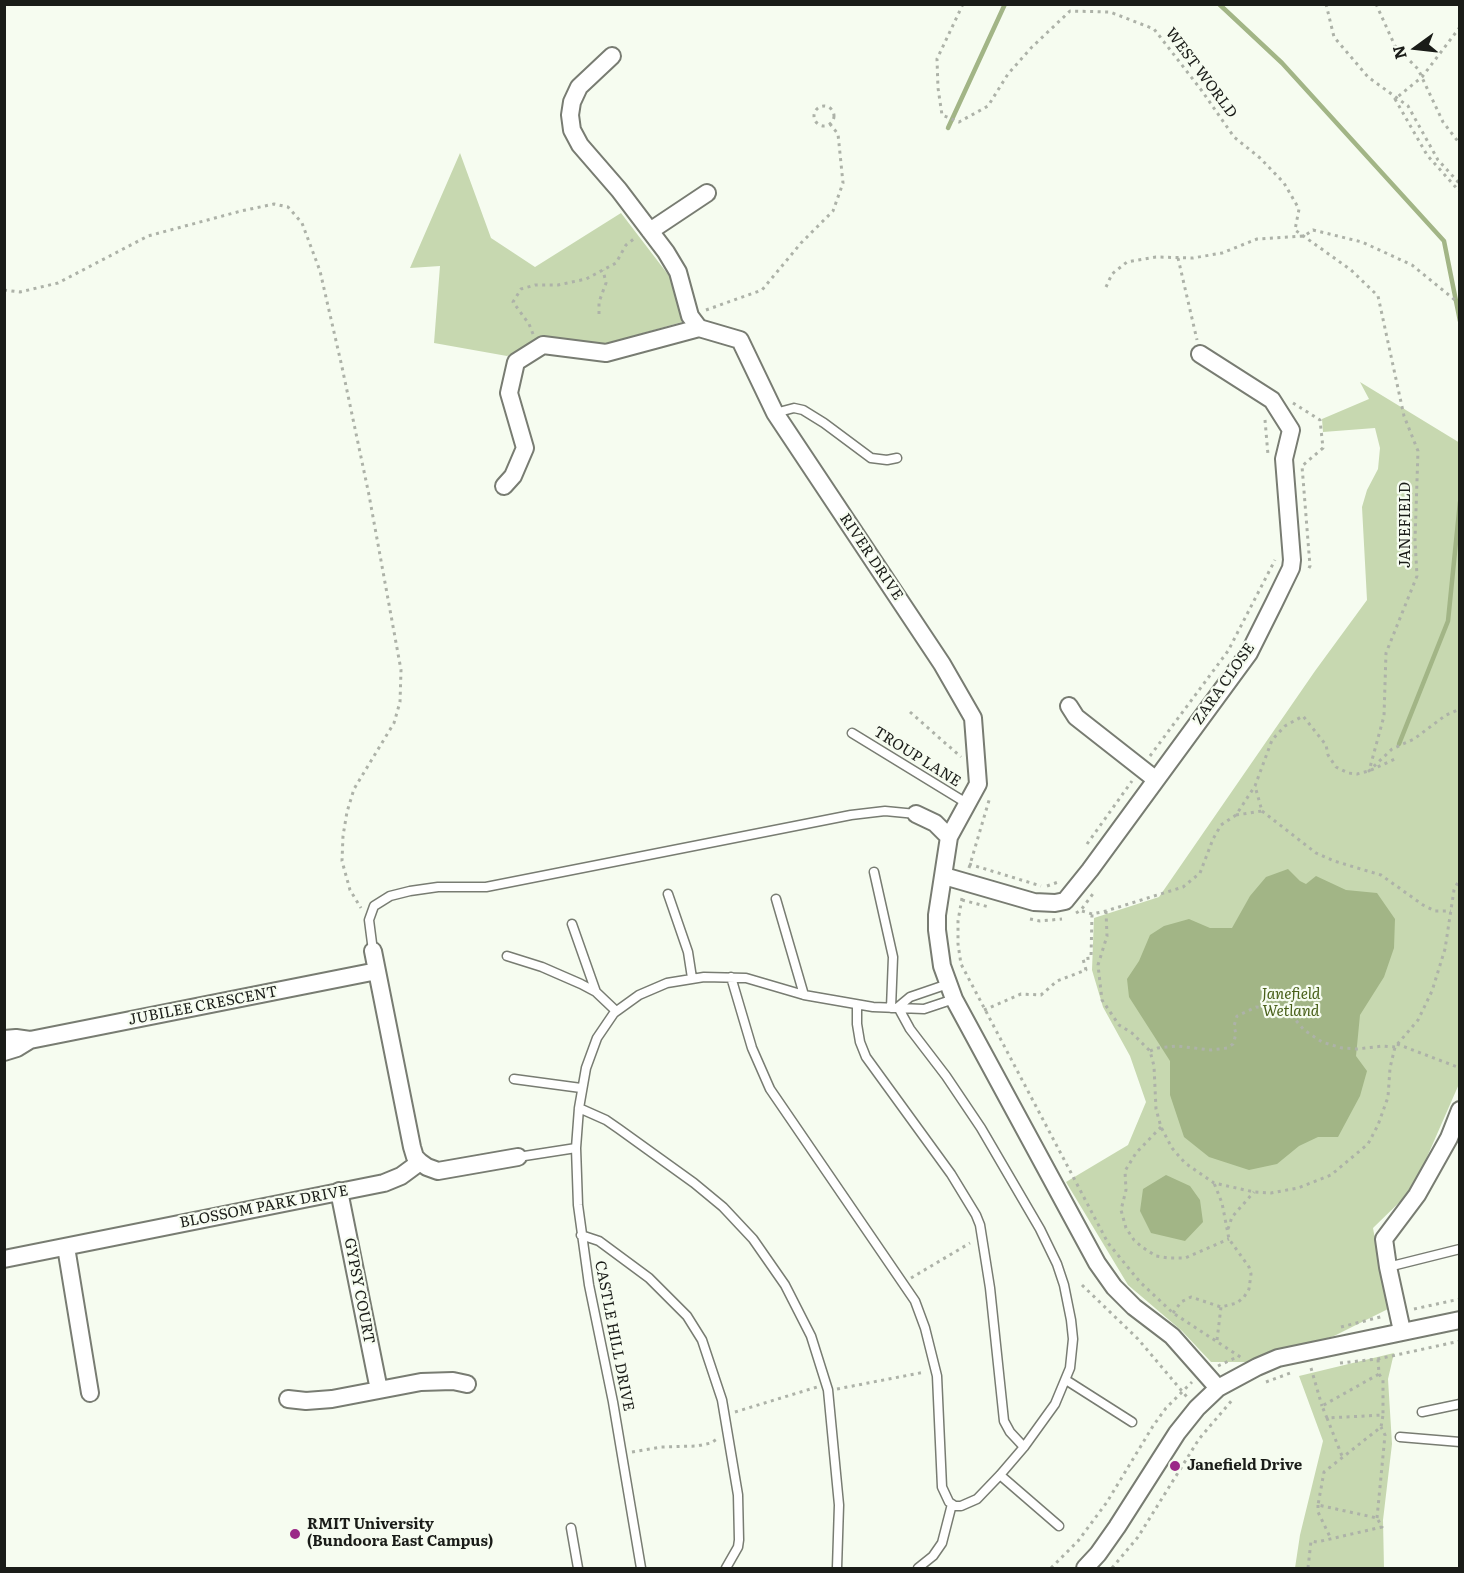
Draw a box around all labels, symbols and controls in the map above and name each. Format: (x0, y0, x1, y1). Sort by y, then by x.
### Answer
north arrow (1386, 18, 1446, 78)
street label: WEST WORLD (1161, 24, 1241, 122)
text: N (1385, 43, 1412, 62)
street label: JANEFIELD (1397, 482, 1415, 568)
street label: RIVER DRIVE (835, 510, 907, 604)
street label: ZARA CLOSE (1189, 640, 1259, 728)
street label: TROUP LANE (870, 723, 964, 791)
street label: JUBILEE CRESCENT (127, 983, 279, 1029)
park label: Janefield Wetland (1262, 986, 1320, 1021)
street label: BLOSSOM PARK DRIVE (178, 1182, 350, 1232)
street label: GYPSY COURT (340, 1236, 378, 1346)
street label: CASTLE HILL DRIVE (591, 1259, 637, 1413)
place label: Janefield Drive (1187, 1457, 1302, 1475)
marker: Janefield Drive (1168, 1459, 1182, 1473)
place label: RMIT University (Bundoora East Campus) (307, 1516, 493, 1551)
marker: RMIT University (Bundoora East Campus) (288, 1527, 302, 1541)

